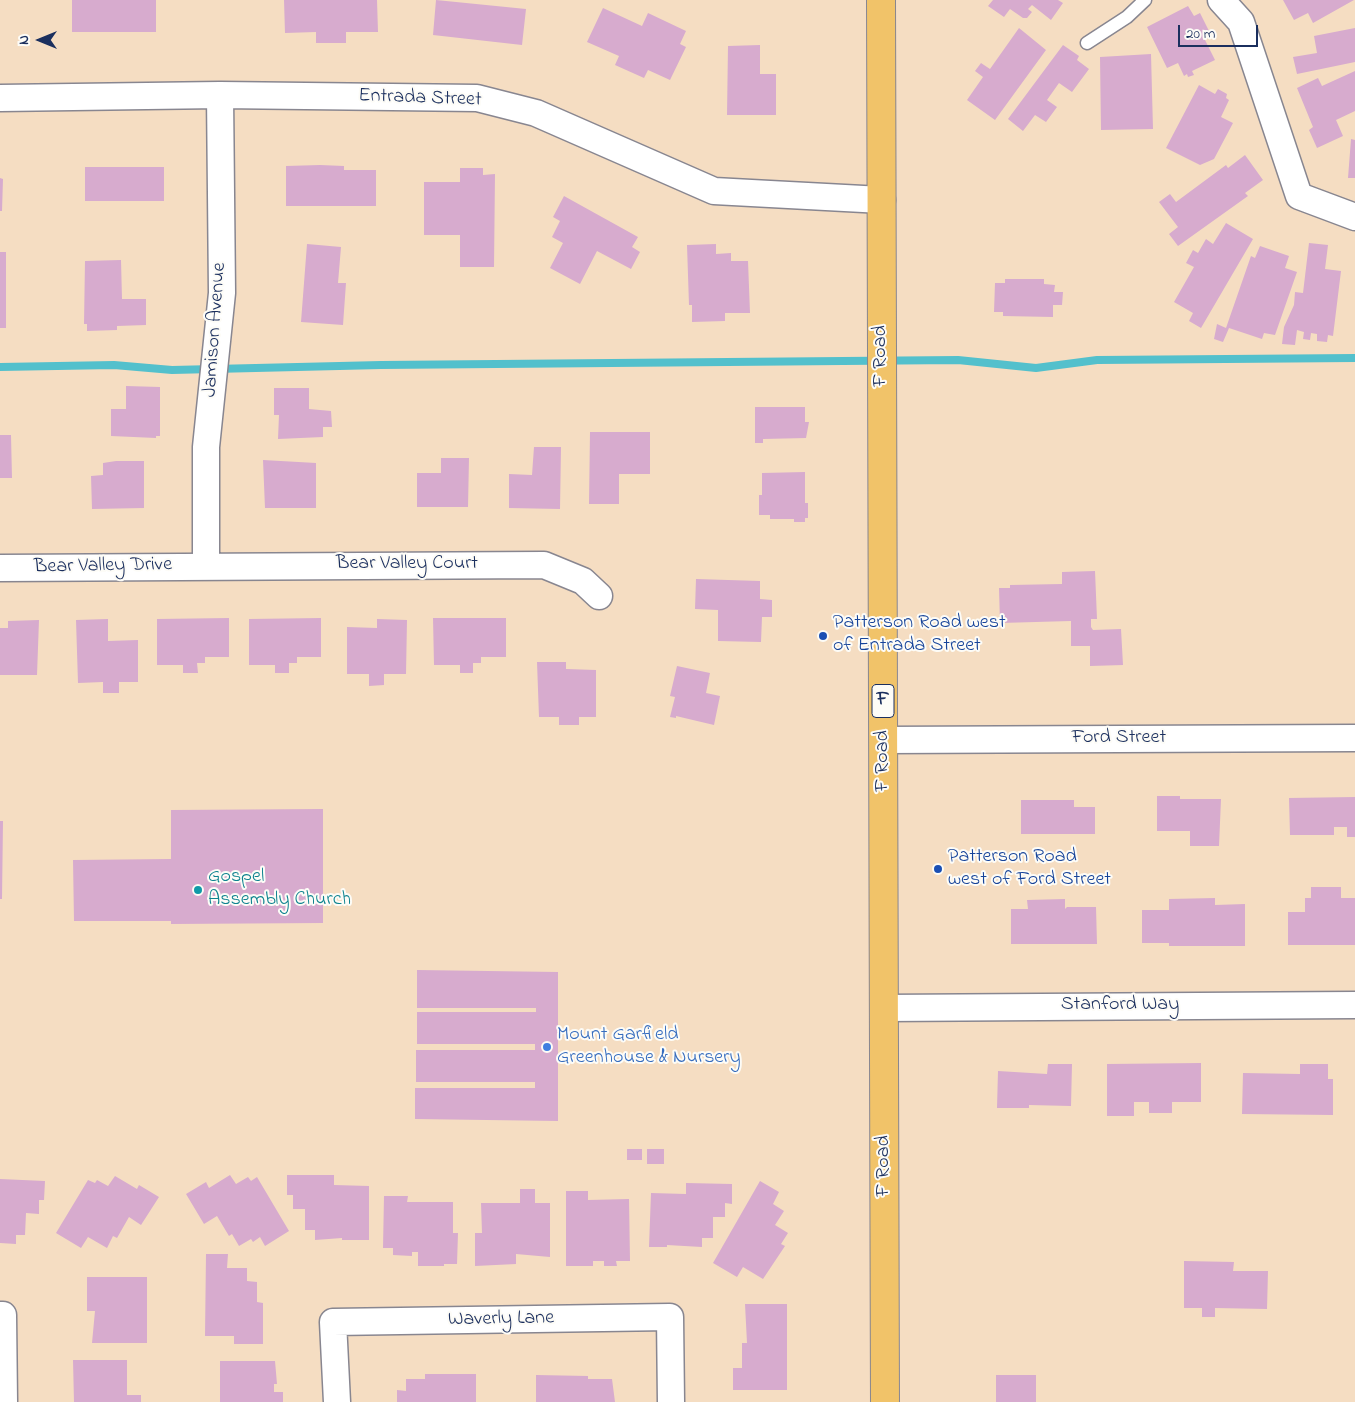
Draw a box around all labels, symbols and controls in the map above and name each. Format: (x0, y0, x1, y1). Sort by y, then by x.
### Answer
north arrow (15, 15, 65, 65)
scale bar (1180, 15, 1260, 47)
text: 20 m (1186, 23, 1215, 45)
text: N (14, 35, 35, 45)
street label: Entrada Street (358, 85, 482, 113)
street label: Jamison Avenue (199, 262, 233, 398)
street label: F Road (870, 325, 894, 387)
street label: Bear Valley Court (336, 553, 478, 577)
street label: Bear Valley Drive (34, 554, 172, 580)
place label: Patterson Road west of Entrada Street (833, 612, 1006, 659)
marker: Patterson Road west of Entrada Street (817, 630, 829, 642)
road number: F (872, 684, 894, 718)
street label: Ford Street (1072, 727, 1166, 751)
street label: F Road (872, 730, 896, 792)
place label: Patterson Road west of Ford Street (948, 846, 1111, 893)
marker: Patterson Road west of Ford Street (932, 863, 944, 875)
place label: Gospel Assembly Church (208, 866, 351, 913)
marker: Gospel Assembly Church (192, 884, 204, 896)
street label: Stanford Way (1061, 994, 1179, 1018)
place label: Mount Garfield Greenhouse & Nursery (557, 1024, 741, 1071)
marker: Mount Garfield Greenhouse & Nursery (541, 1041, 553, 1053)
street label: F Road (873, 1135, 897, 1197)
street label: Waverly Lane (448, 1307, 554, 1333)

